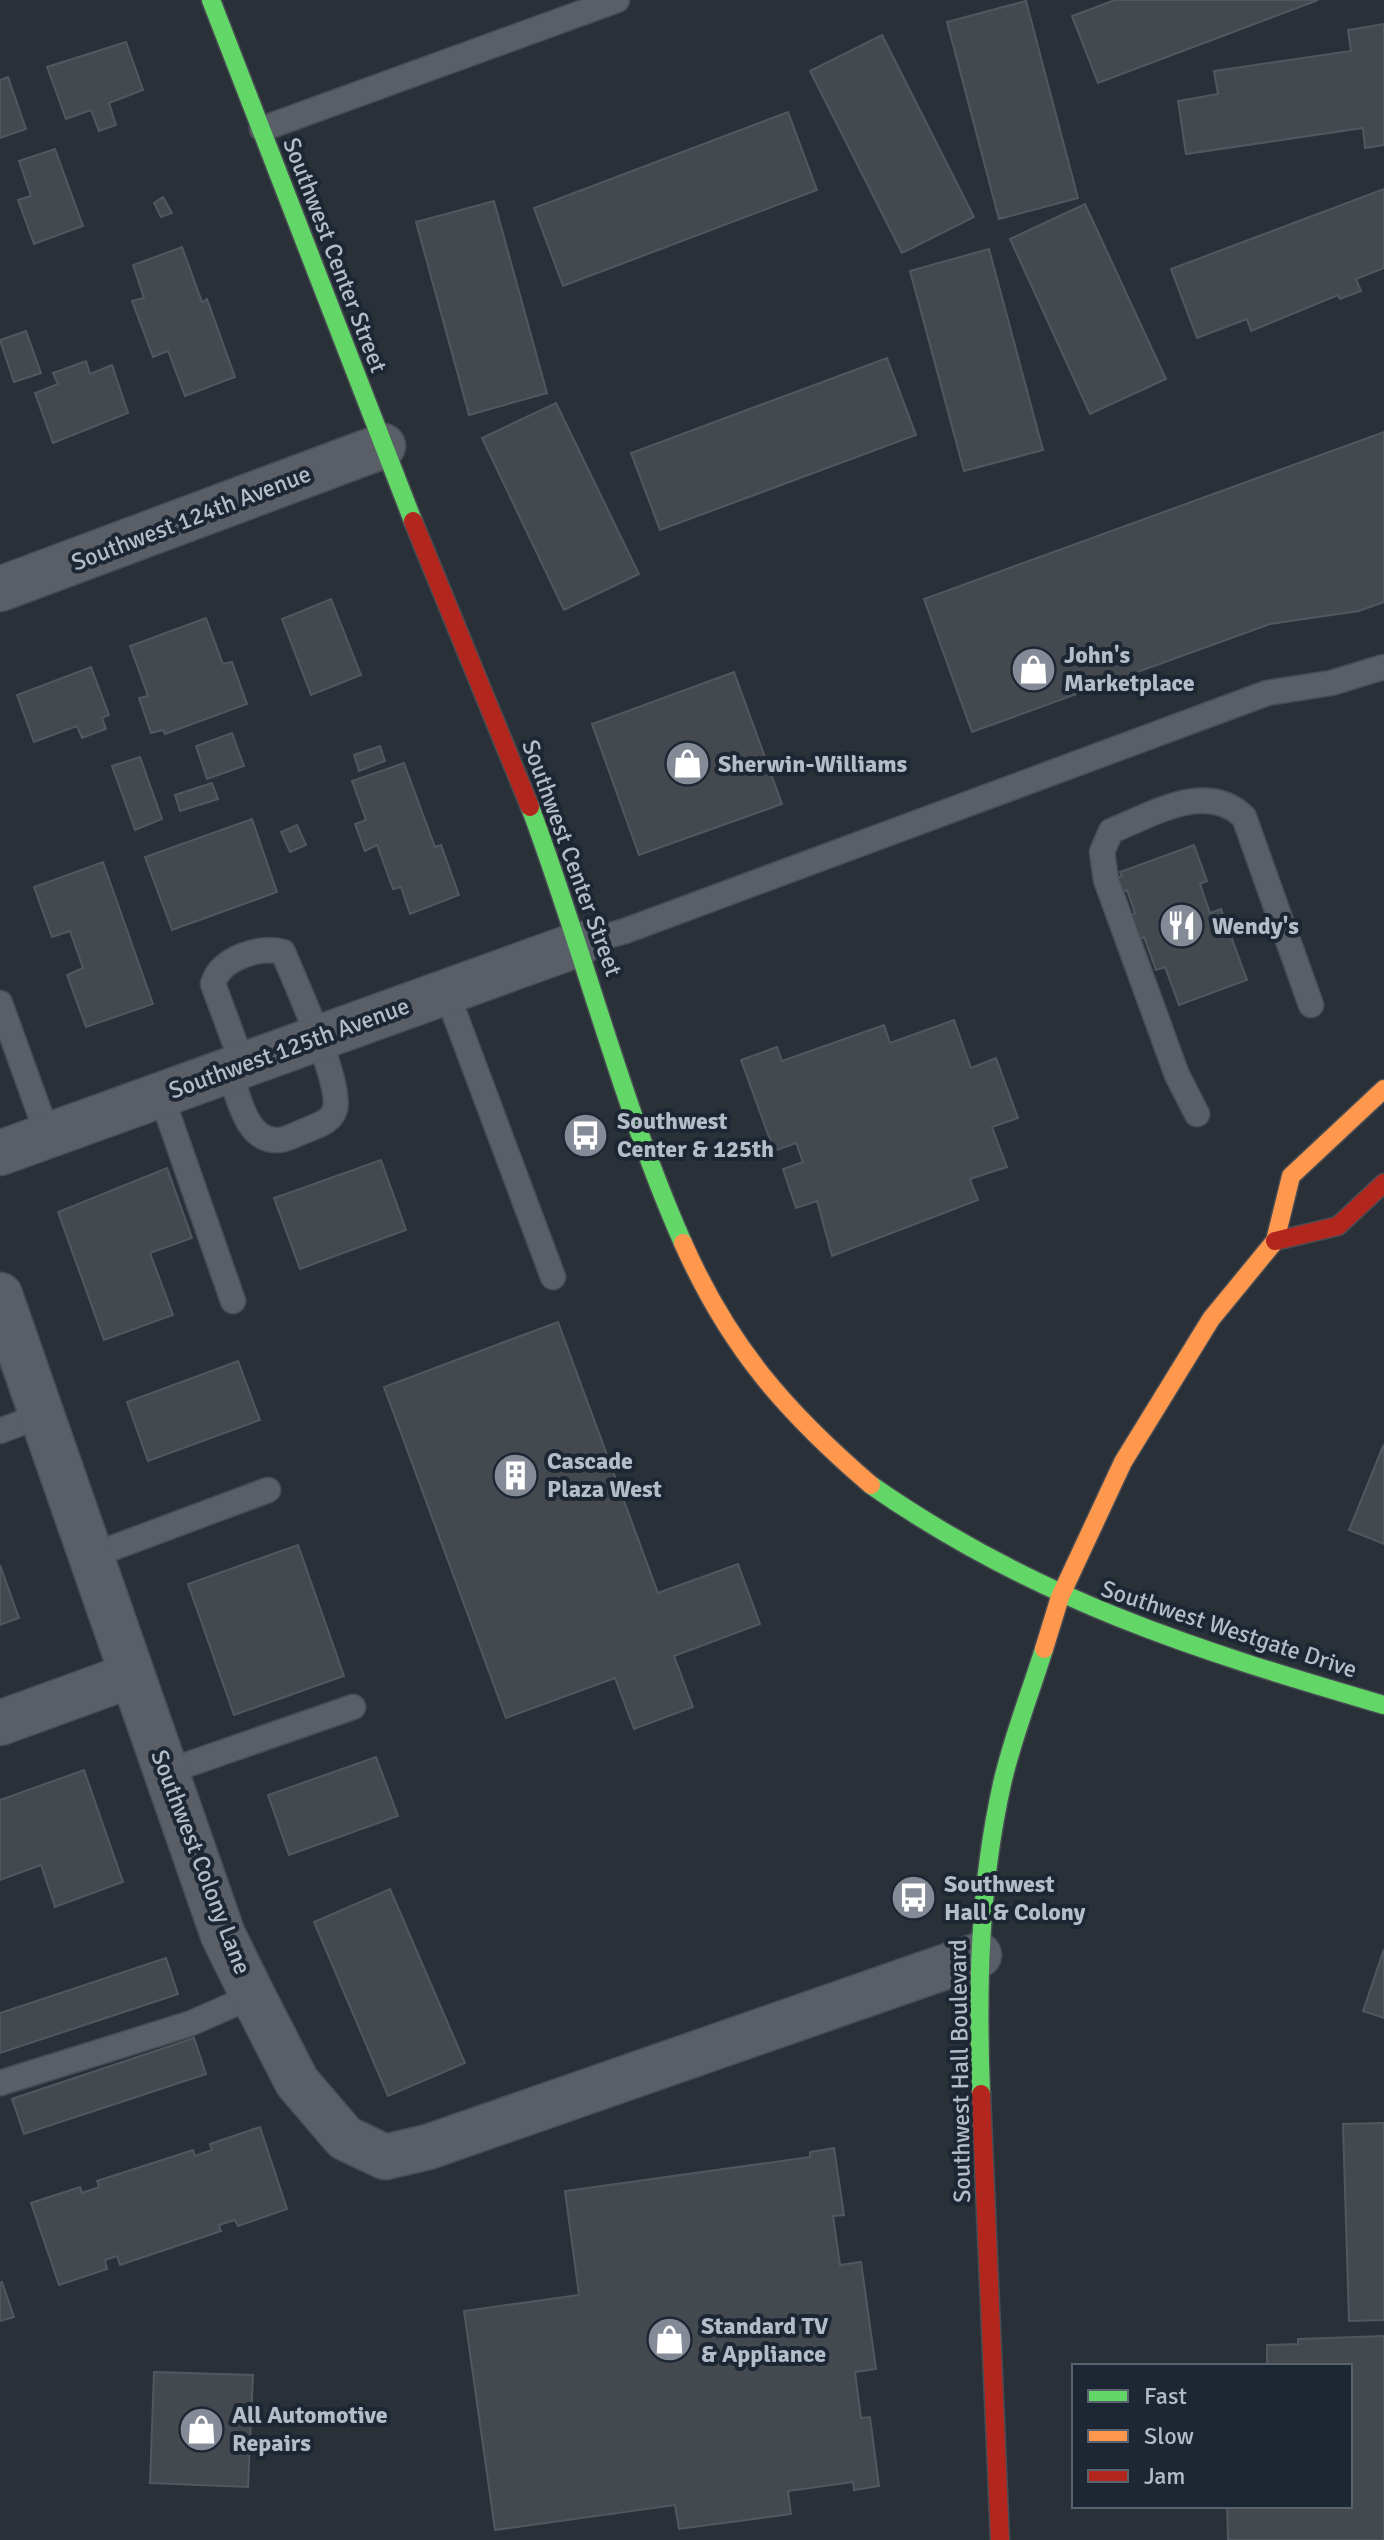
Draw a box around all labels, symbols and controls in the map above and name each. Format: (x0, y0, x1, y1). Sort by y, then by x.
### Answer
street label: Southwest Center Street (276, 133, 394, 377)
street label: Southwest 124th Avenue (67, 458, 315, 578)
place label: John's Marketplace (1064, 640, 1195, 698)
shop icon: John's Marketplace (1009, 645, 1057, 693)
street label: Southwest Center Street (515, 736, 629, 980)
shop icon: Sherwin-Williams (663, 740, 711, 788)
place label: Sherwin-Williams (718, 749, 908, 779)
restaurant icon: Wendy's (1157, 902, 1205, 950)
place label: Wendy's (1212, 911, 1299, 941)
street label: Southwest 125th Avenue (165, 990, 413, 1106)
place label: Southwest Center & 125th (617, 1106, 774, 1164)
bus stop icon: Southwest Center & 125th (562, 1111, 610, 1159)
place label: Cascade Plaza West (547, 1446, 662, 1504)
building icon: Cascade Plaza West (492, 1451, 540, 1499)
street label: Southwest Westgate Drive (1097, 1573, 1361, 1685)
street label: Southwest Colony Lane (144, 1745, 258, 1979)
place label: Southwest Hall & Colony (944, 1869, 1086, 1927)
bus stop icon: Southwest Hall & Colony (889, 1874, 937, 1922)
street label: Southwest Hall Boulevard (943, 1939, 977, 2203)
place label: Standard TV & Appliance (701, 2311, 829, 2369)
shop icon: Standard TV & Appliance (646, 2316, 694, 2364)
legend (1072, 2364, 1352, 2508)
text: Fast (1144, 2381, 1187, 2411)
place label: All Automotive Repairs (232, 2400, 388, 2458)
shop icon: All Automotive Repairs (177, 2405, 225, 2453)
text: Slow (1144, 2421, 1194, 2451)
text: Jam (1144, 2461, 1185, 2491)

